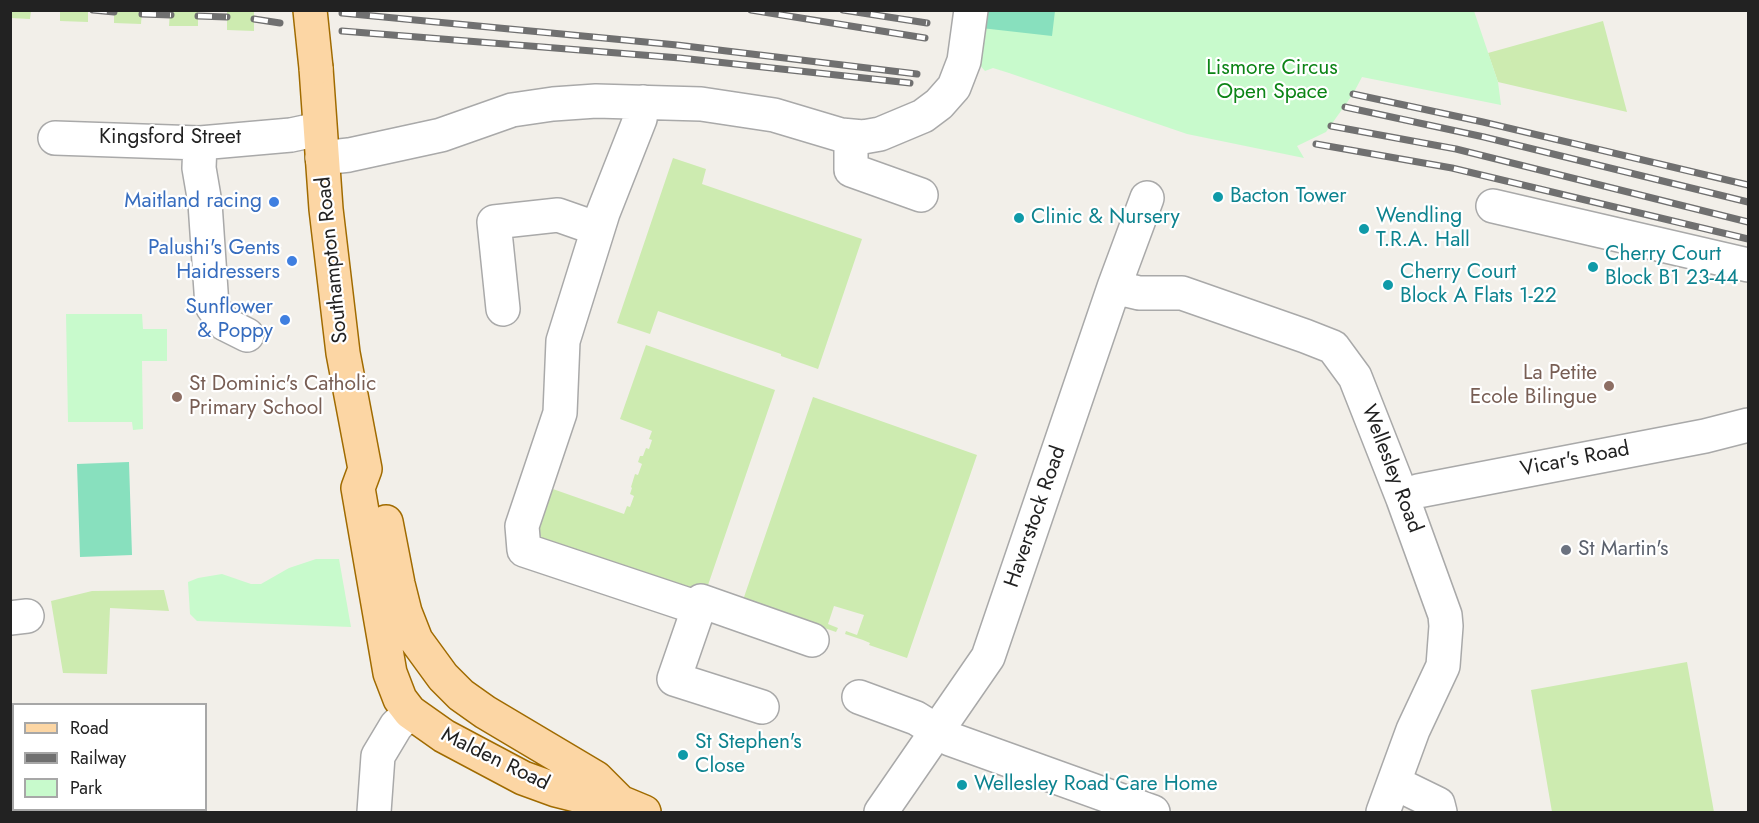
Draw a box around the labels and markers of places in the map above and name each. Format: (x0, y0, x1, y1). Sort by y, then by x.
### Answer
place label: Bacton Tower (1230, 184, 1346, 210)
place label: Maitland racing (124, 189, 262, 215)
marker: Bacton Tower (1211, 190, 1225, 204)
marker: Maitland racing (267, 195, 281, 209)
place label: Wendling T.R.A. Hall (1376, 204, 1470, 254)
place label: Clinic & Nursery (1031, 205, 1180, 231)
marker: Clinic & Nursery (1012, 211, 1026, 225)
marker: Wendling T.R.A. Hall (1357, 222, 1371, 236)
place label: Palushi's Gents Haidressers (148, 236, 280, 286)
place label: Cherry Court Block B1 23-44 (1605, 242, 1738, 292)
marker: Palushi's Gents Haidressers (285, 254, 299, 268)
place label: Cherry Court Block A Flats 1-22 (1400, 260, 1557, 310)
marker: Cherry Court Block B1 23-44 (1586, 260, 1600, 274)
marker: Cherry Court Block A Flats 1-22 (1381, 278, 1395, 292)
place label: Sunflower & Poppy (185, 295, 273, 345)
marker: Sunflower & Poppy (278, 313, 292, 327)
place label: La Petite Ecole Bilingue (1470, 361, 1597, 411)
place label: St Dominic's Catholic Primary School (189, 372, 376, 422)
marker: La Petite Ecole Bilingue (1602, 379, 1616, 393)
marker: St Dominic's Catholic Primary School (170, 390, 184, 404)
place label: St Martin's (1578, 537, 1668, 563)
marker: St Martin's (1559, 543, 1573, 557)
place label: St Stephen's Close (695, 730, 802, 780)
marker: St Stephen's Close (676, 748, 690, 762)
place label: Wellesley Road Care Home (974, 772, 1217, 798)
marker: Wellesley Road Care Home (955, 778, 969, 792)

